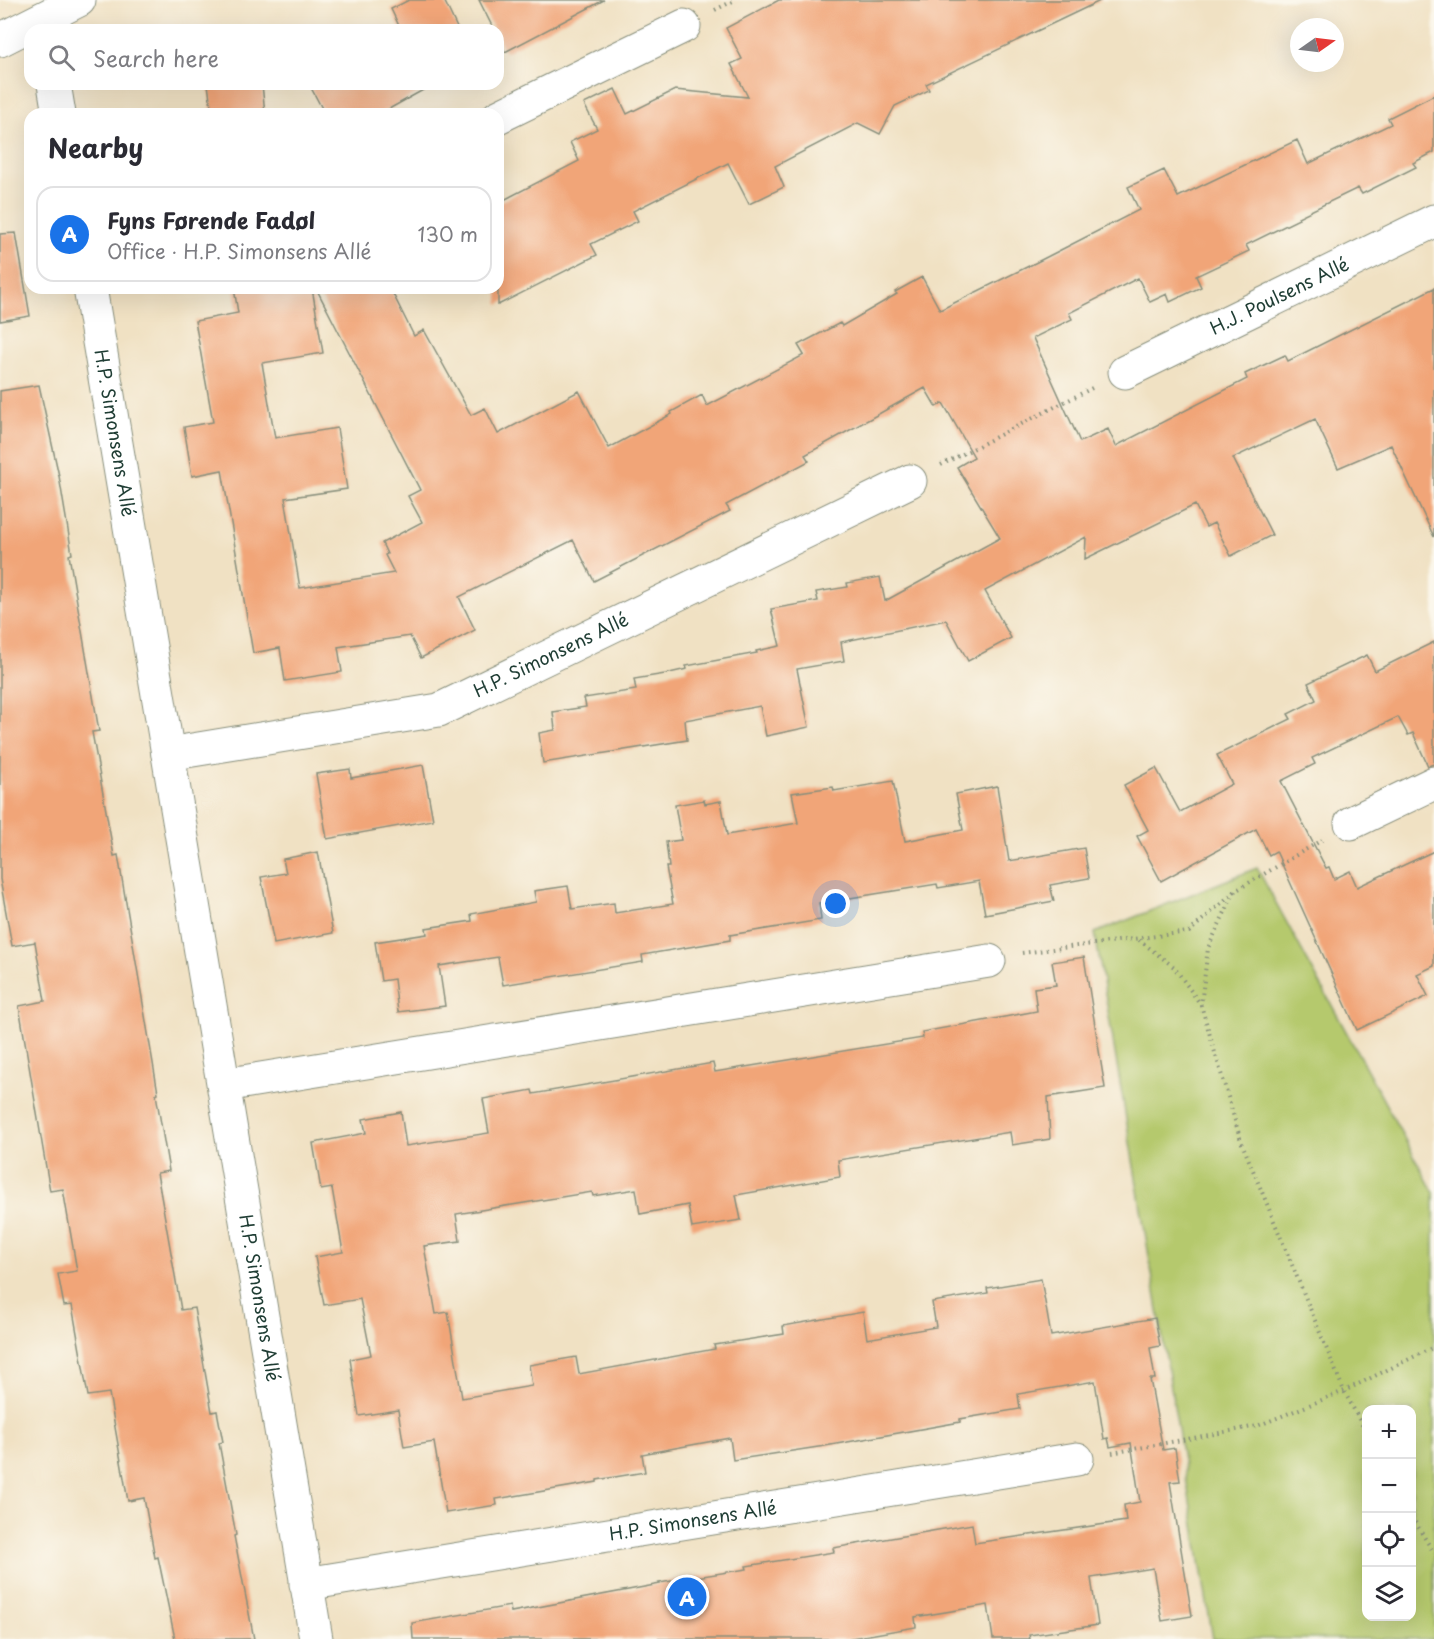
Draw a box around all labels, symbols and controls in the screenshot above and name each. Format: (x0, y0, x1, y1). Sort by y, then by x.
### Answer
north arrow (1290, 18, 1344, 72)
search box (24, 24, 504, 90)
icon: search (45, 41, 78, 74)
text: Search here (93, 41, 219, 74)
text: Nearby (48, 128, 143, 167)
text: Fyns Førende Fadøl (107, 203, 315, 236)
text: A (62, 219, 77, 249)
text: 130 m (418, 219, 478, 249)
text: Office · H.P. Simonsens Allé (107, 236, 371, 266)
street label: H.J. Poulsens Allé (1205, 250, 1353, 341)
street label: H.P. Simonsens Allé (88, 347, 143, 519)
street label: H.P. Simonsens Allé (468, 605, 633, 703)
your location (821, 889, 850, 918)
street label: H.P. Simonsens Allé (233, 1212, 288, 1384)
map controls (1362, 1405, 1416, 1621)
button: + (1362, 1405, 1416, 1459)
button: − (1362, 1459, 1416, 1513)
street label: H.P. Simonsens Allé (607, 1493, 779, 1547)
button: locate (1362, 1513, 1416, 1567)
button: layers (1362, 1567, 1416, 1621)
pin: A (668, 1574, 706, 1620)

